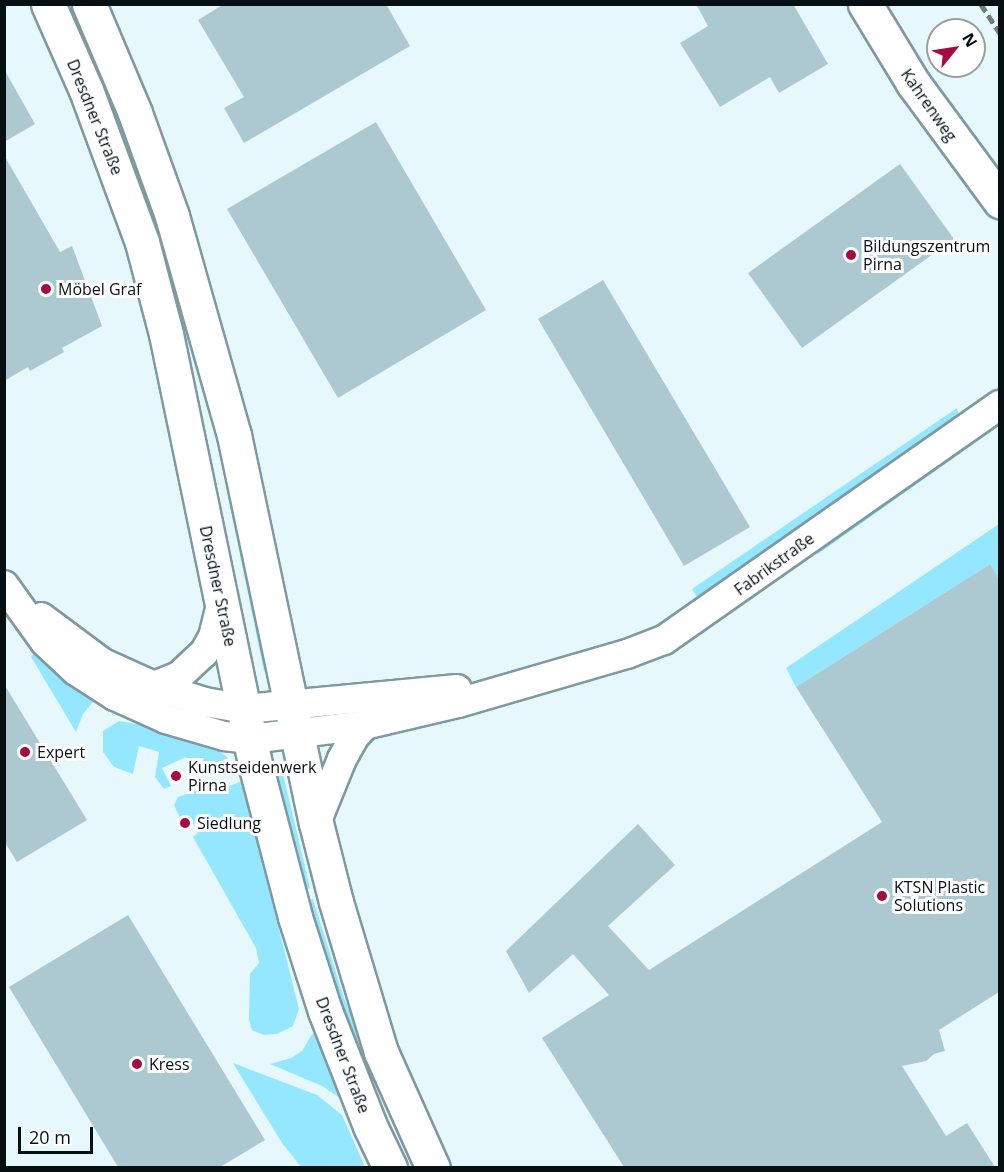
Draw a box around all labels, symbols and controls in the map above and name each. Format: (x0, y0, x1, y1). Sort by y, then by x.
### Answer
north arrow (926, 18, 986, 78)
text: N (957, 29, 983, 51)
street label: Dresdner Straße (63, 56, 127, 178)
street label: Kahrenweg (897, 65, 961, 145)
place label: Bildungszentrum Pirna (863, 236, 990, 274)
marker: Bildungszentrum Pirna (844, 248, 858, 262)
place label: Möbel Graf (58, 279, 141, 299)
marker: Möbel Graf (39, 282, 53, 296)
street label: Dresdner Straße (196, 524, 240, 648)
street label: Fabrikstraße (730, 529, 818, 599)
place label: Expert (37, 742, 85, 762)
marker: Expert (18, 745, 32, 759)
place label: Kunstseidenwerk Pirna (188, 757, 316, 795)
marker: Kunstseidenwerk Pirna (169, 769, 183, 783)
place label: Siedlung (197, 813, 261, 833)
marker: Siedlung (178, 816, 192, 830)
place label: KTSN Plastic Solutions (894, 877, 985, 915)
marker: KTSN Plastic Solutions (875, 889, 889, 903)
street label: Dresdner Straße (312, 994, 374, 1116)
place label: Kress (149, 1054, 190, 1074)
marker: Kress (130, 1057, 144, 1071)
scale bar (21, 1115, 96, 1153)
text: 20 m (29, 1125, 71, 1149)

